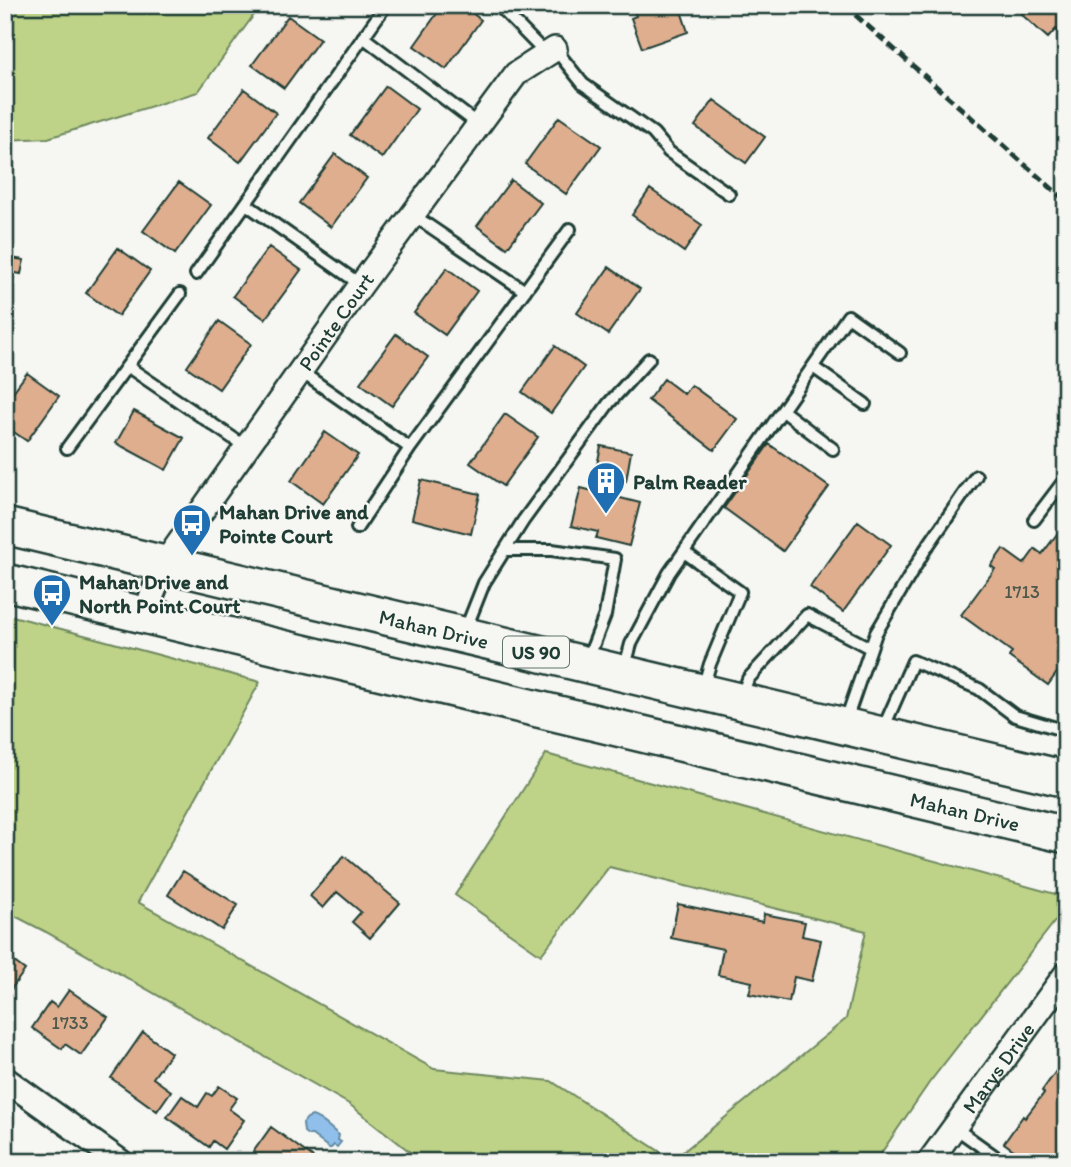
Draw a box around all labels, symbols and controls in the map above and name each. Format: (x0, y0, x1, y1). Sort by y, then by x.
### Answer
street label: Pointe Court (292, 267, 379, 375)
building icon: Palm Reader (585, 460, 627, 515)
place label: Palm Reader (633, 469, 747, 494)
place label: Mahan Drive and Pointe Court (219, 499, 369, 548)
bus stop icon: Mahan Drive and Pointe Court (171, 502, 213, 557)
place label: Mahan Drive and North Point Court (79, 569, 241, 618)
bus stop icon: Mahan Drive and North Point Court (31, 572, 73, 627)
house number: 1713 (1004, 581, 1040, 603)
street label: Mahan Drive (377, 603, 491, 653)
road number: US 90 (503, 636, 569, 667)
street label: Mahan Drive (908, 786, 1022, 836)
house number: 1733 (52, 1012, 89, 1034)
street label: Marys Drive (956, 1017, 1039, 1118)

